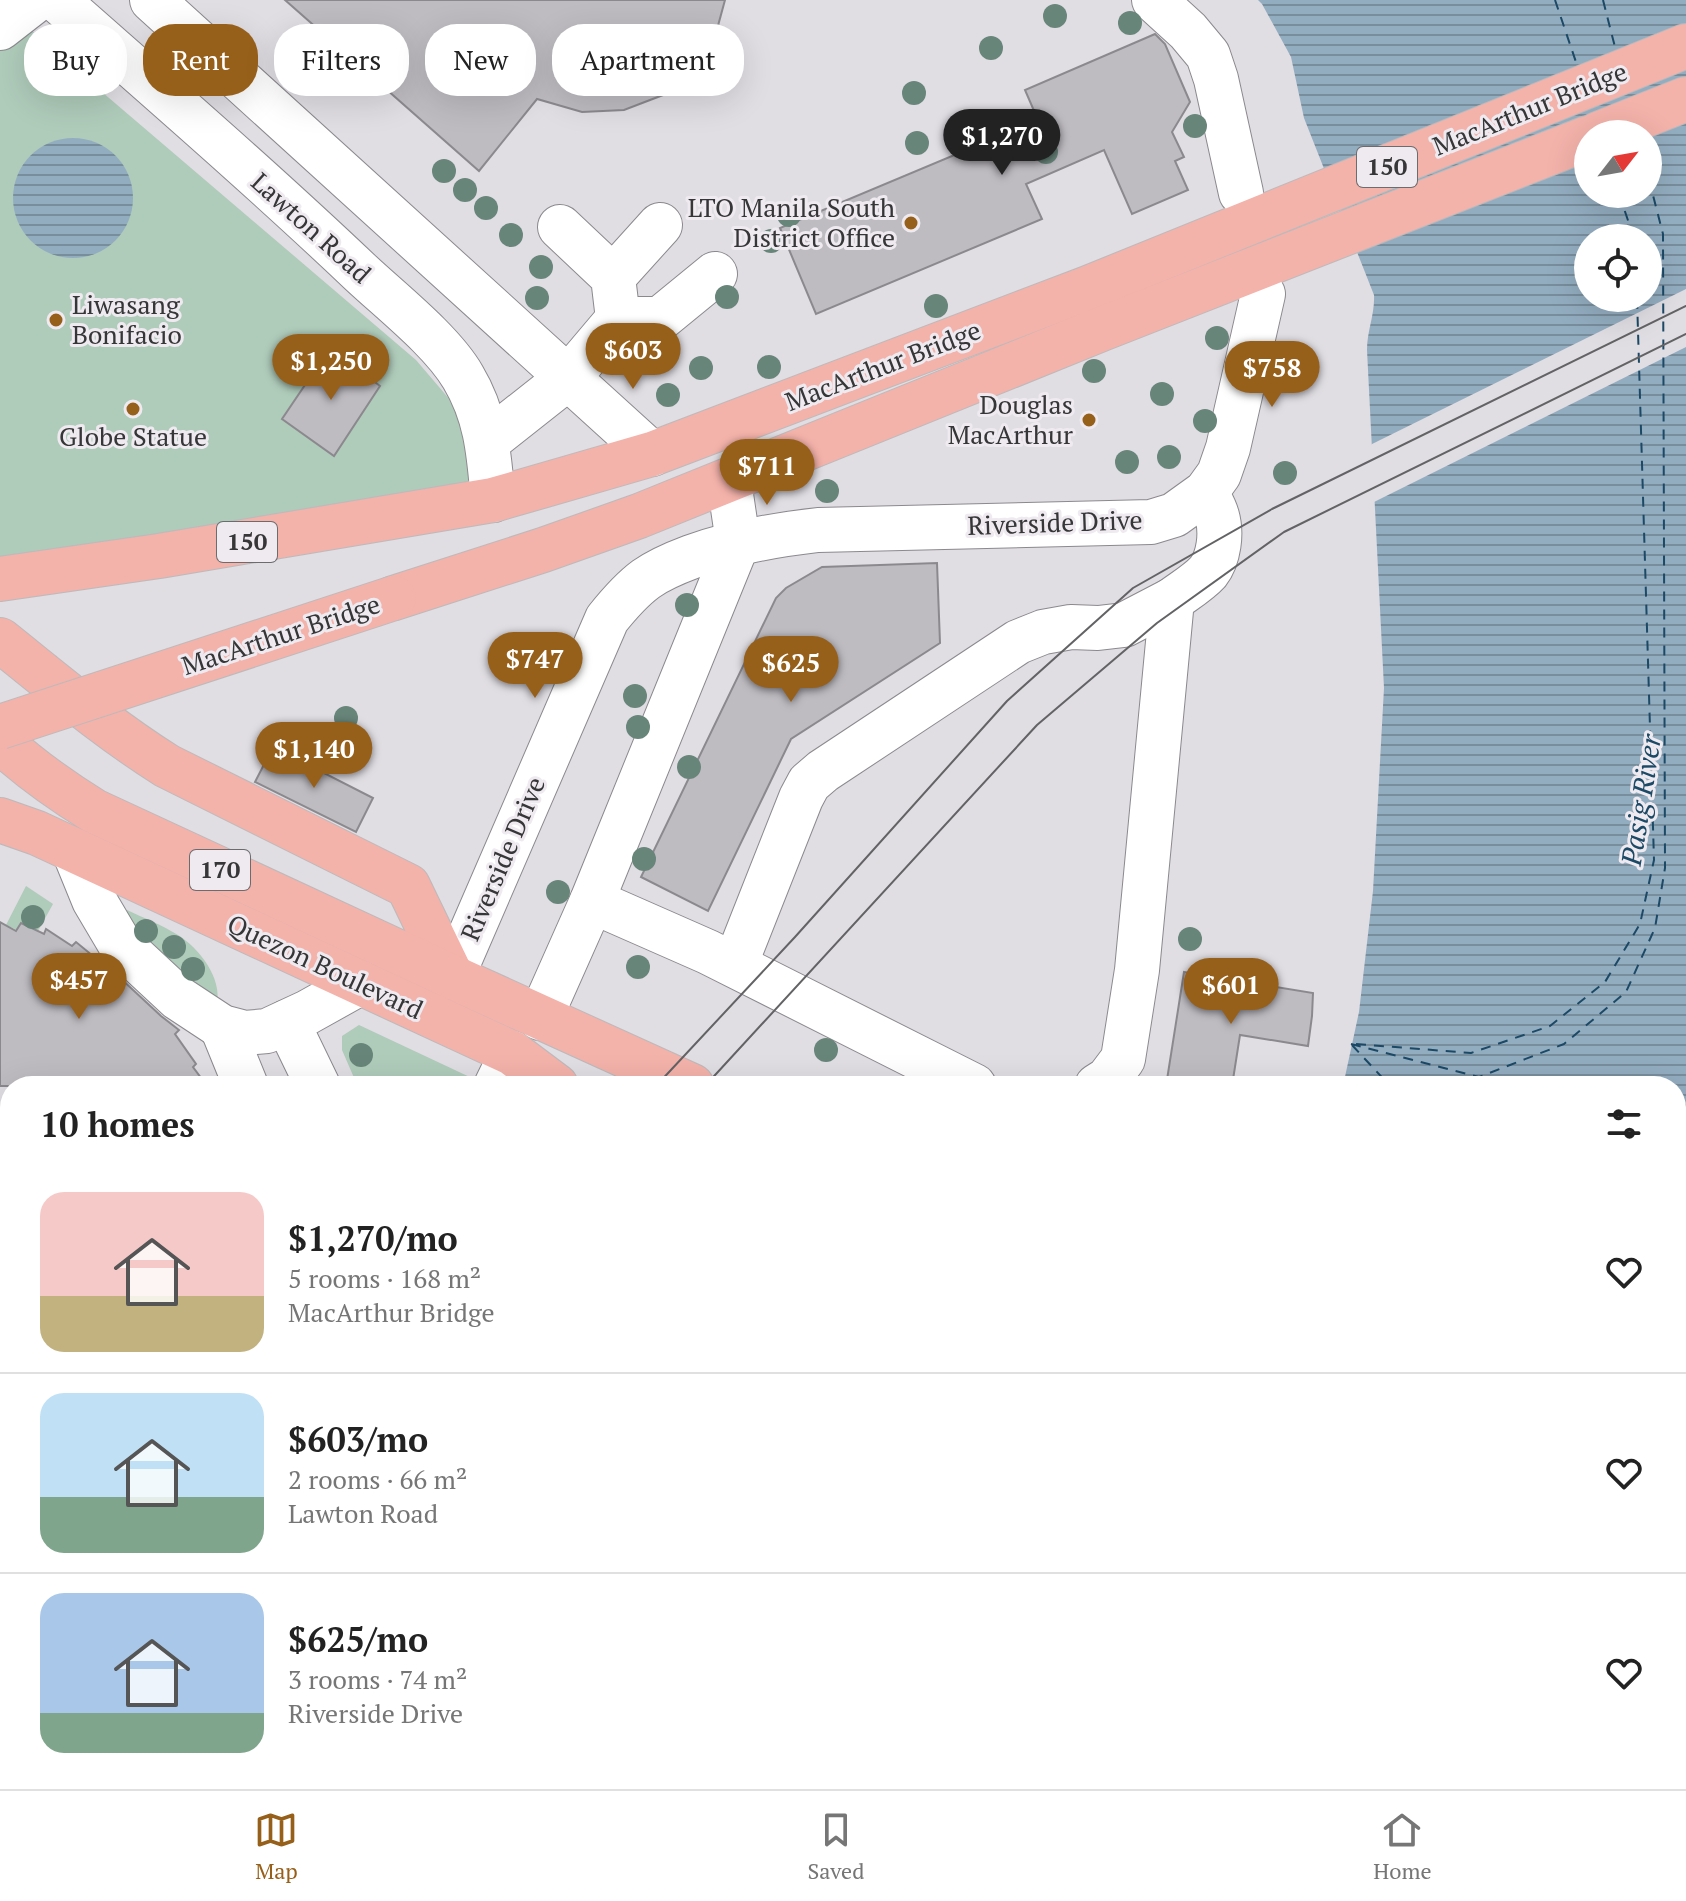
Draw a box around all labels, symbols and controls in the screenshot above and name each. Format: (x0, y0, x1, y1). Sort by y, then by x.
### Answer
chip: Buy (24, 24, 127, 96)
chip: Rent (143, 24, 258, 96)
chip: Filters (274, 24, 409, 96)
chip: New (425, 24, 536, 96)
chip: Apartment (552, 24, 744, 96)
street label: MacArthur Bridge (1427, 54, 1632, 163)
pin: $1,270 (937, 109, 1067, 177)
text: $1,270 (961, 118, 1043, 152)
north arrow (1574, 120, 1662, 208)
map controls (1574, 120, 1662, 312)
road number: 150 (1357, 147, 1417, 187)
street label: Lawton Road (244, 164, 379, 290)
place label: LTO Manila South District Office (688, 190, 895, 254)
marker: LTO Manila South District Office (902, 214, 920, 232)
button: locate (1574, 224, 1662, 312)
place label: Liwasang Bonifacio (72, 287, 182, 351)
marker: Liwasang Bonifacio (47, 311, 65, 329)
street label: MacArthur Bridge (780, 312, 985, 418)
pin: $603 (586, 323, 680, 391)
text: $603 (604, 332, 662, 366)
pin: $1,250 (266, 334, 396, 402)
pin: $758 (1225, 341, 1319, 409)
text: $1,250 (290, 343, 372, 377)
text: $758 (1243, 350, 1301, 384)
place label: Douglas MacArthur (948, 387, 1073, 451)
marker: Globe Statue (124, 400, 142, 418)
marker: Douglas MacArthur (1080, 411, 1098, 429)
place label: Globe Statue (59, 419, 207, 453)
pin: $711 (720, 439, 814, 507)
text: $711 (738, 448, 796, 482)
street label: Riverside Drive (967, 502, 1143, 542)
road number: 150 (217, 522, 277, 562)
street label: MacArthur Bridge (177, 586, 384, 682)
pin: $747 (488, 632, 582, 700)
pin: $625 (744, 636, 838, 704)
text: $747 (506, 641, 564, 675)
text: $625 (762, 645, 820, 679)
pin: $1,140 (249, 722, 379, 790)
text: $1,140 (273, 731, 355, 765)
water label: Pasig River (1612, 731, 1669, 869)
street label: Riverside Drive (452, 771, 552, 946)
road number: 170 (190, 850, 250, 890)
street label: Quezon Boulevard (222, 906, 429, 1026)
pin: $457 (32, 953, 126, 1021)
pin: $601 (1184, 958, 1278, 1026)
text: $457 (50, 962, 108, 996)
text: $601 (1202, 967, 1260, 1001)
text: 10 homes (40, 1102, 195, 1147)
icon: filters (1602, 1102, 1646, 1146)
text: $1,270/mo (288, 1216, 458, 1261)
icon: home (104, 1224, 200, 1320)
icon: heart (1602, 1250, 1646, 1294)
text: 5 rooms · 168 m² (288, 1261, 481, 1295)
text: MacArthur Bridge (288, 1295, 495, 1329)
text: $603/mo (288, 1417, 428, 1462)
icon: home (104, 1425, 200, 1521)
icon: heart (1602, 1451, 1646, 1495)
text: 2 rooms · 66 m² (288, 1462, 467, 1496)
text: Lawton Road (288, 1496, 438, 1530)
text: $625/mo (288, 1617, 428, 1662)
icon: home (104, 1625, 200, 1721)
icon: heart (1602, 1651, 1646, 1695)
text: 3 rooms · 74 m² (288, 1662, 467, 1696)
text: Riverside Drive (288, 1696, 463, 1730)
tab: Map (254, 1808, 298, 1885)
tab: Saved (807, 1808, 864, 1885)
tab: Home (1373, 1808, 1432, 1885)

